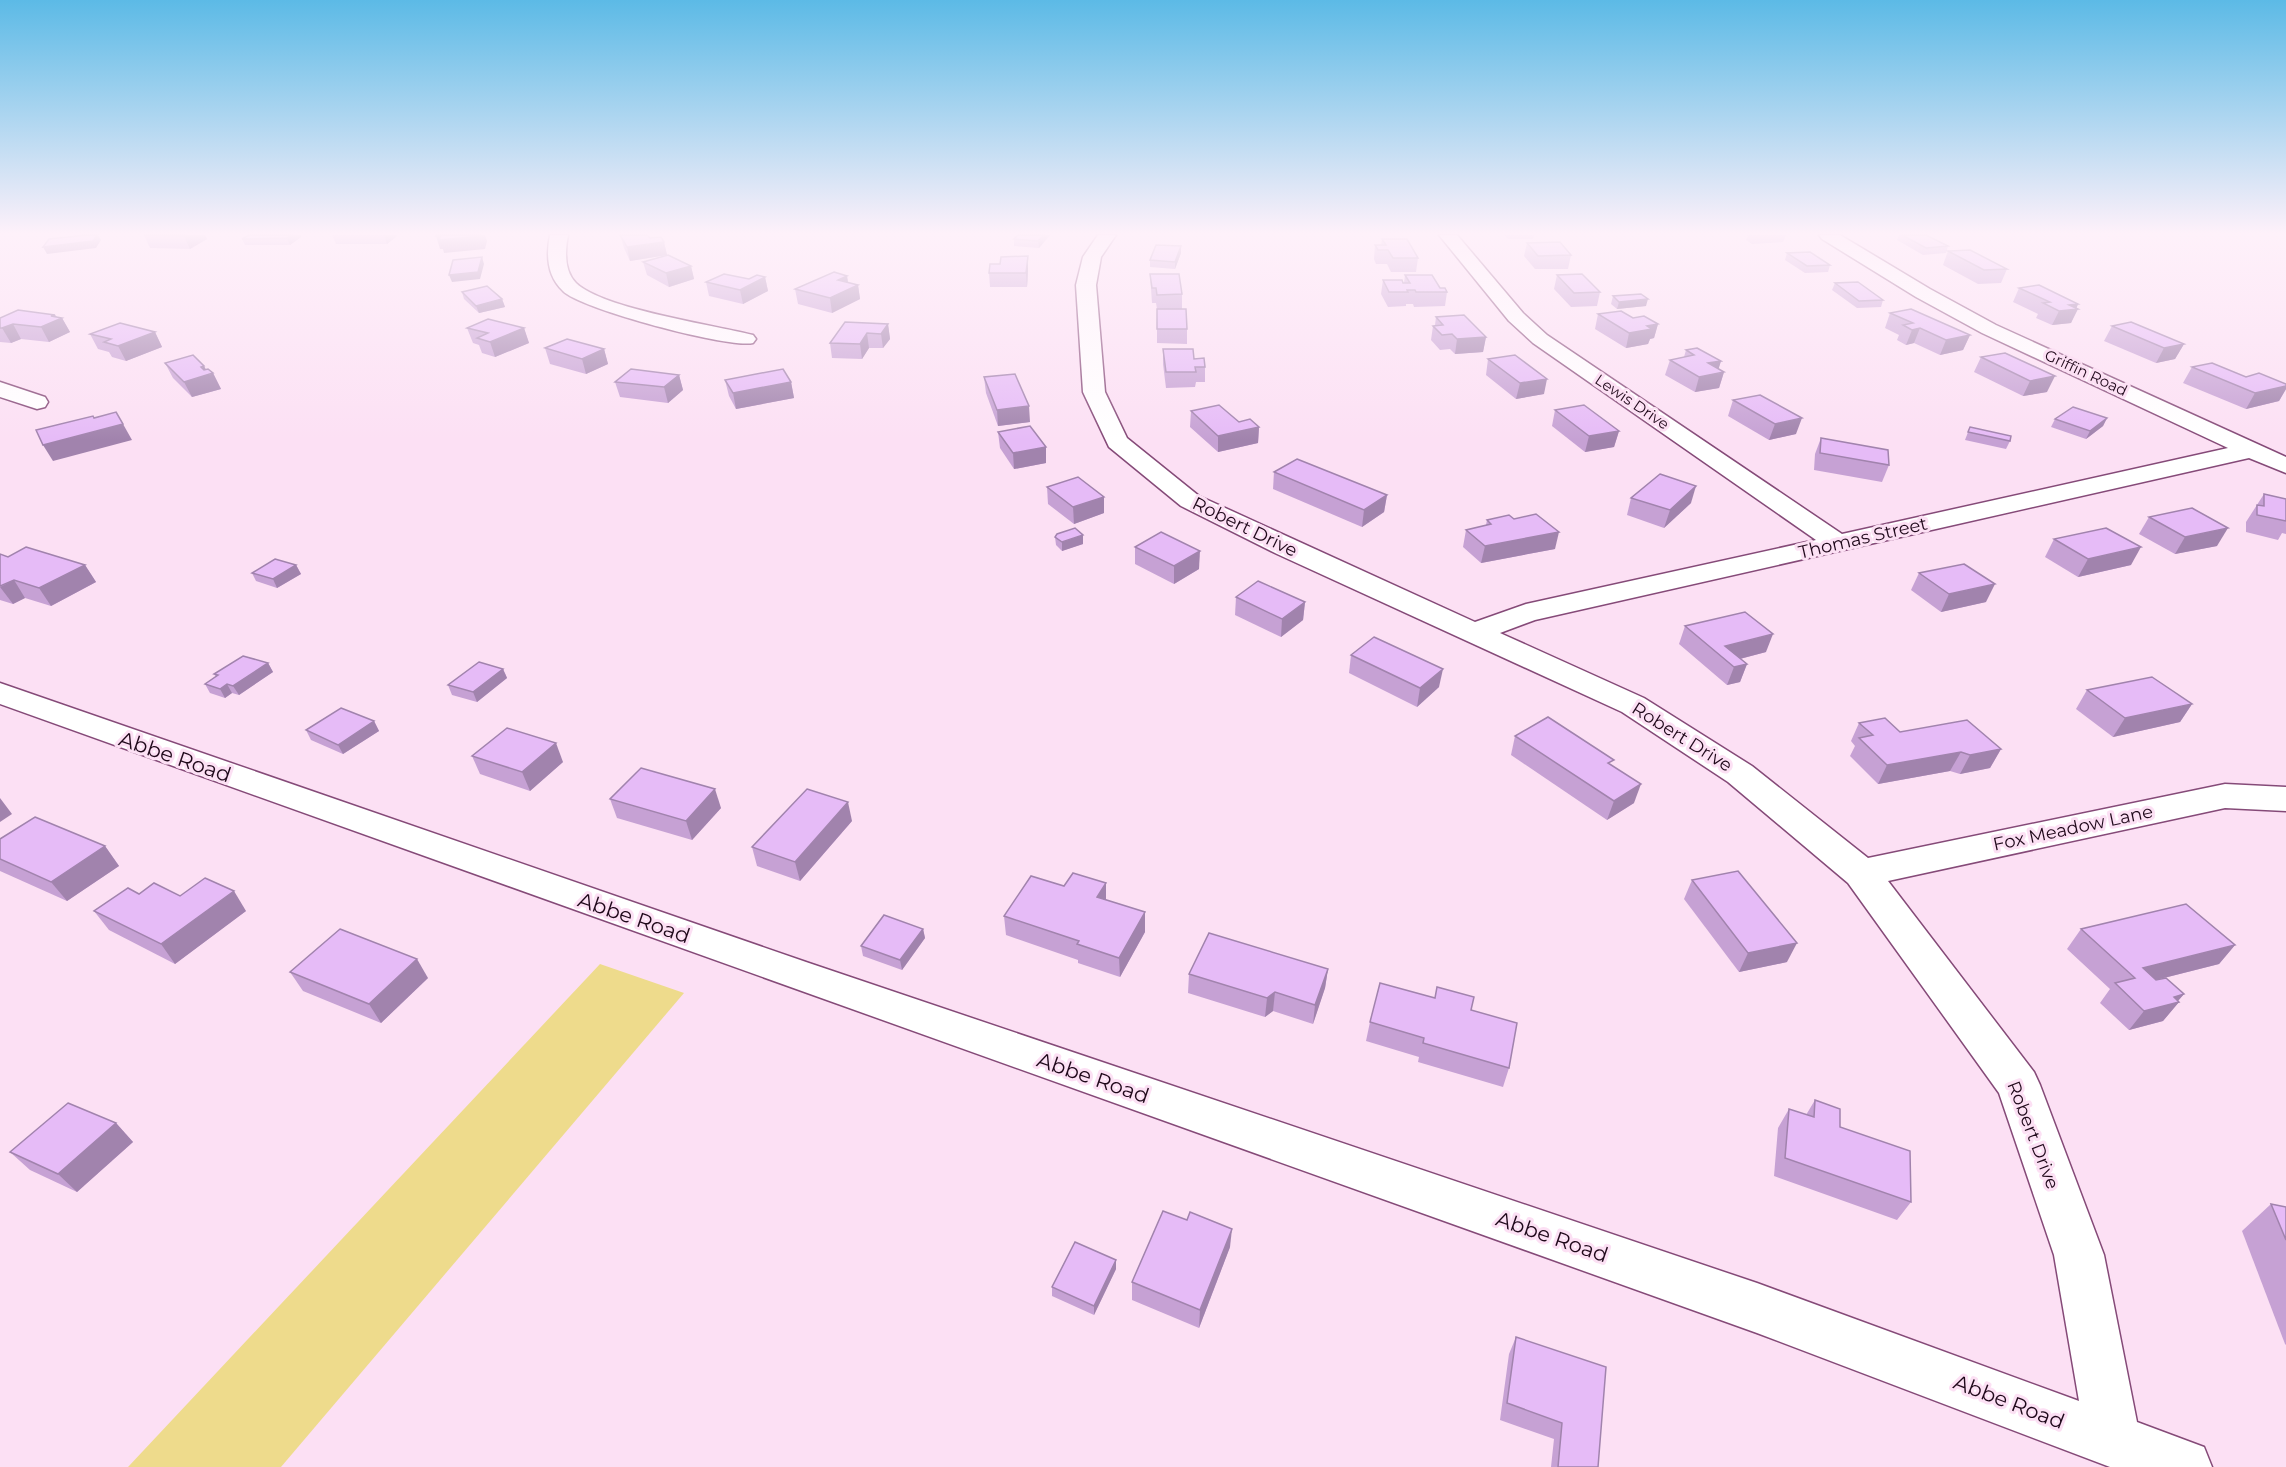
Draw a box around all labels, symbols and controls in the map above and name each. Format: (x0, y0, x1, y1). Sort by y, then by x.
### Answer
street label: Griffin Road (2042, 345, 2131, 400)
street label: Lewis Drive (1592, 370, 1673, 433)
street label: Robert Drive (1189, 492, 1301, 562)
street label: Thomas Street (1796, 512, 1930, 564)
street label: Robert Drive (1628, 697, 1736, 777)
street label: Abbe Road (116, 726, 234, 787)
street label: Fox Meadow Lane (1991, 800, 2155, 856)
street label: Abbe Road (575, 887, 693, 948)
street label: Abbe Road (1034, 1047, 1152, 1108)
street label: Robert Drive (2002, 1078, 2064, 1192)
street label: Abbe Road (1493, 1206, 1611, 1267)
street label: Abbe Road (1950, 1369, 2068, 1434)

